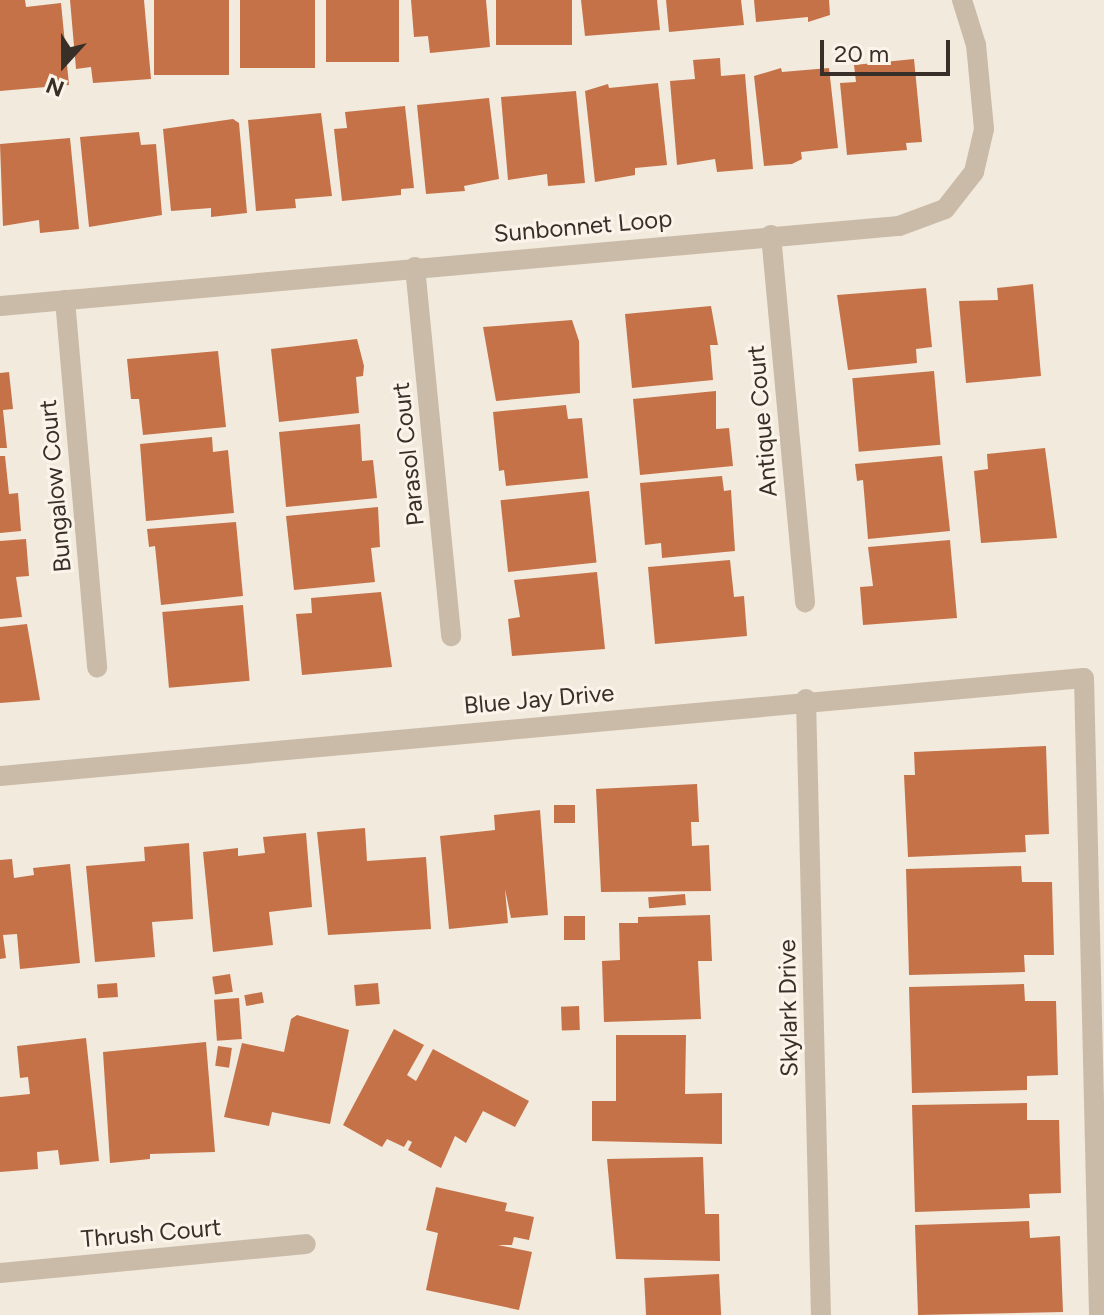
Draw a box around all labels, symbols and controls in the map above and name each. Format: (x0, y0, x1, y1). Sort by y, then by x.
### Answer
north arrow (24, 24, 104, 104)
scale bar (824, 24, 954, 74)
text: 20 m (834, 39, 889, 68)
text: N (42, 71, 68, 103)
street label: Sunbonnet Loop (493, 204, 673, 248)
street label: Antique Court (741, 344, 783, 498)
street label: Parasol Court (386, 381, 430, 527)
street label: Bungalow Court (33, 398, 77, 574)
street label: Blue Jay Drive (463, 678, 615, 720)
street label: Skylark Drive (772, 939, 804, 1077)
street label: Thrush Court (80, 1213, 222, 1253)

